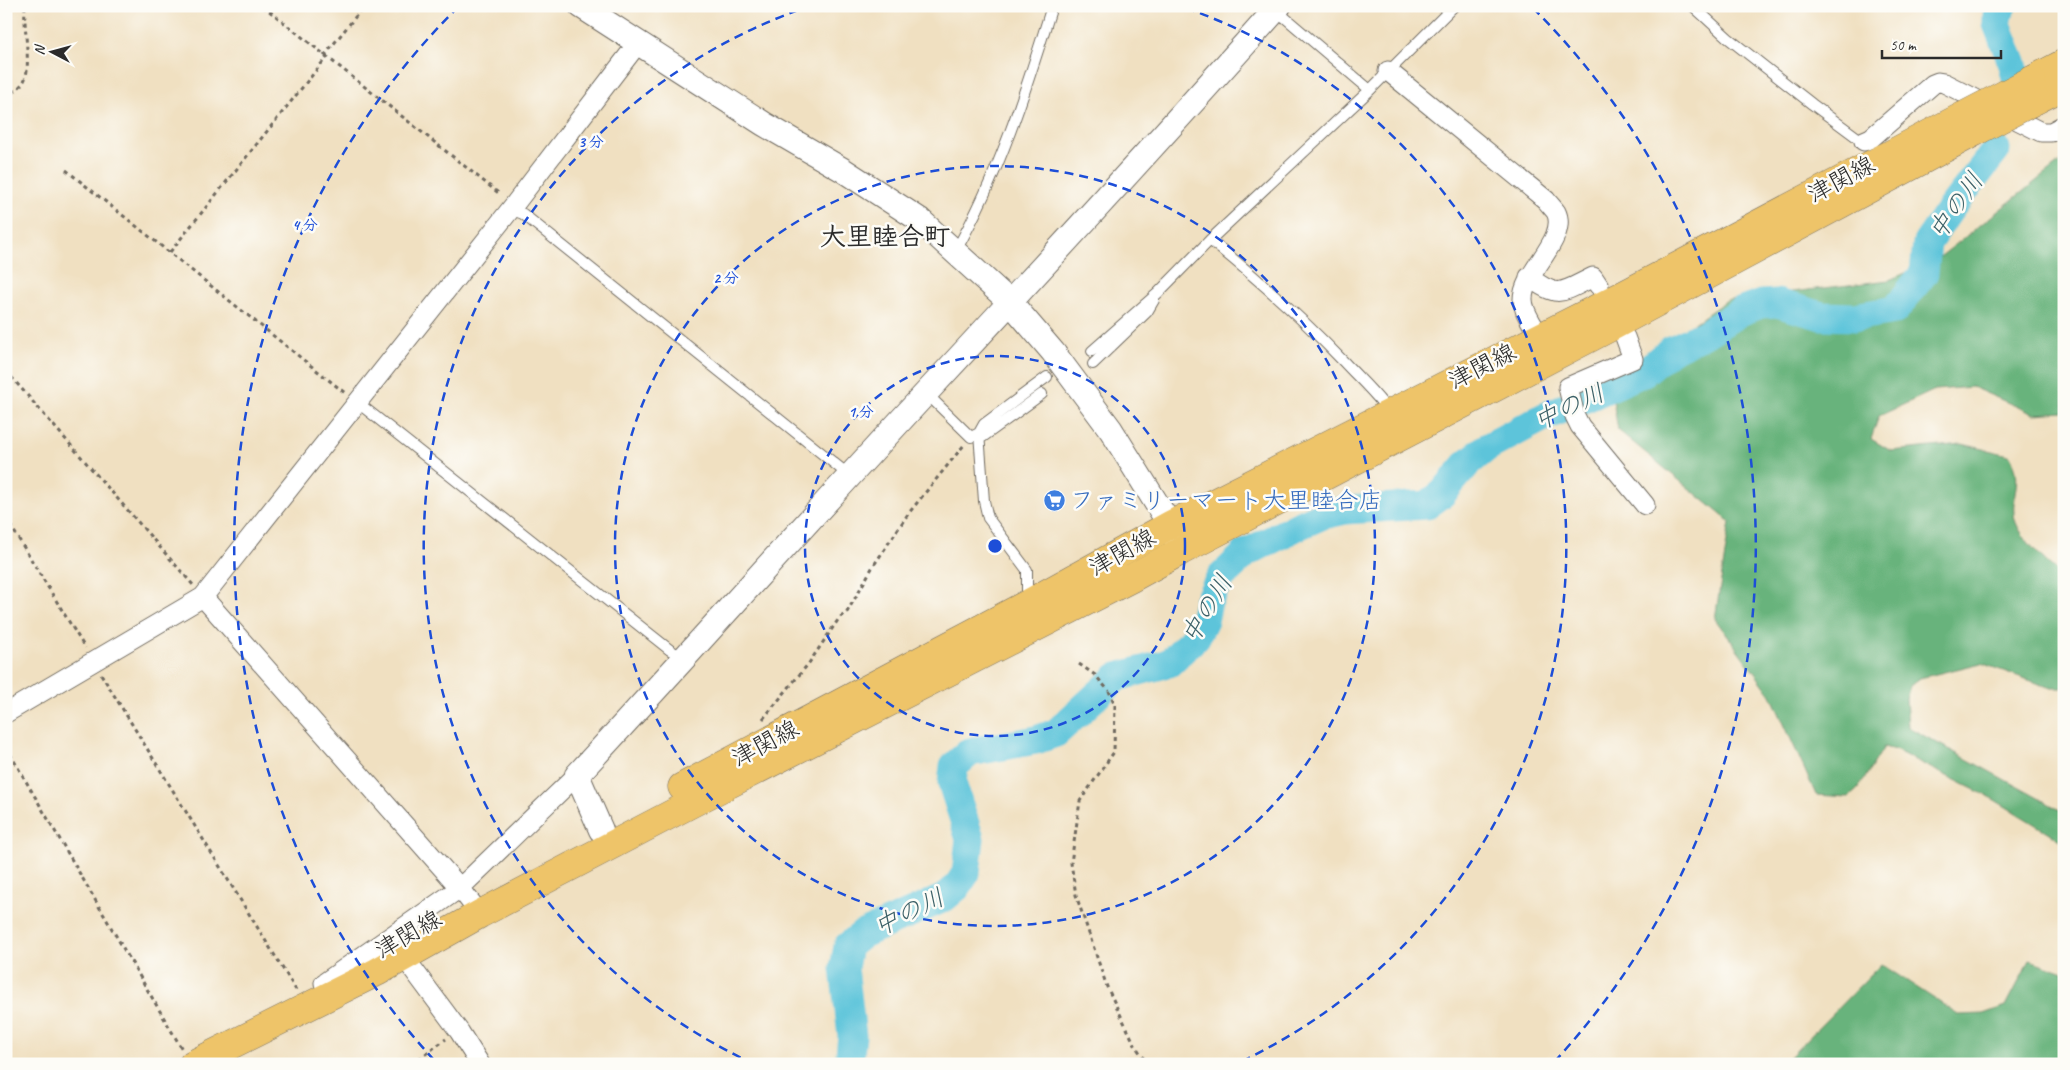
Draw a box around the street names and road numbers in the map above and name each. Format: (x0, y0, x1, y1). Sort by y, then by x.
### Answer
street label: 津関線 (1802, 149, 1880, 209)
street label: 津関線 (1443, 336, 1521, 396)
street label: 津関線 (1083, 521, 1161, 583)
street label: 津関線 (726, 713, 804, 773)
street label: 津関線 (369, 903, 447, 965)

